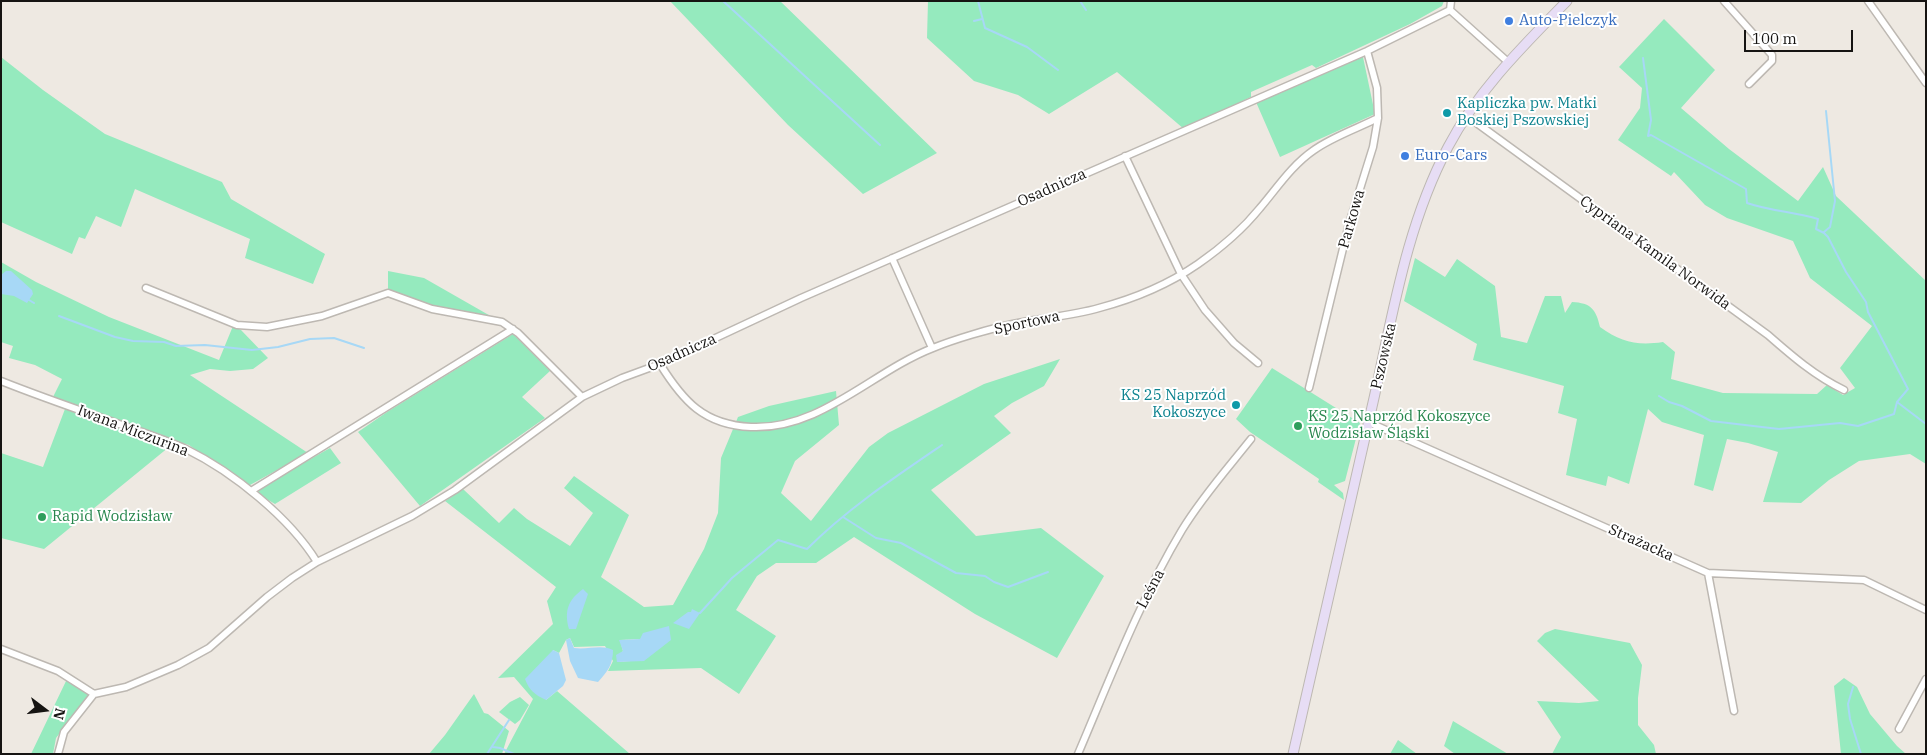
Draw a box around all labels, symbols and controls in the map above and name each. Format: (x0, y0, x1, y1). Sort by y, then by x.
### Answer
place label: Auto-Pielczyk (1519, 12, 1617, 30)
marker: Auto-Pielczyk (1503, 15, 1515, 27)
scale bar (1747, 20, 1856, 52)
text: 100 m (1752, 29, 1797, 48)
place label: Kapliczka pw. Matki Boskiej Pszowskiej (1457, 95, 1597, 130)
marker: Kapliczka pw. Matki Boskiej Pszowskiej (1441, 107, 1453, 119)
place label: Euro-Cars (1415, 147, 1487, 165)
marker: Euro-Cars (1399, 150, 1411, 162)
street label: Osadnicza (1015, 165, 1089, 211)
street label: Parkowa (1335, 187, 1369, 251)
street label: Cypriana Kamila Norwida (1576, 192, 1734, 314)
street label: Sportowa (992, 307, 1062, 339)
street label: Pszowska (1368, 321, 1400, 391)
street label: Osadnicza (645, 330, 719, 376)
place label: KS 25 Naprzód Kokoszyce (1121, 387, 1226, 422)
marker: KS 25 Naprzód Kokoszyce (1230, 399, 1242, 411)
street label: Iwana Miczurina (75, 401, 191, 461)
place label: KS 25 Naprzód Kokoszyce Wodzisław Śląski (1308, 408, 1491, 443)
marker: KS 25 Naprzód Kokoszyce Wodzisław Śląski (1292, 420, 1304, 432)
place label: Rapid Wodzisław (52, 508, 172, 526)
marker: Rapid Wodzisław (36, 511, 48, 523)
street label: Strażacka (1606, 521, 1676, 565)
street label: Leśna (1133, 566, 1169, 612)
north arrow (20, 685, 70, 735)
text: N (49, 706, 70, 722)

